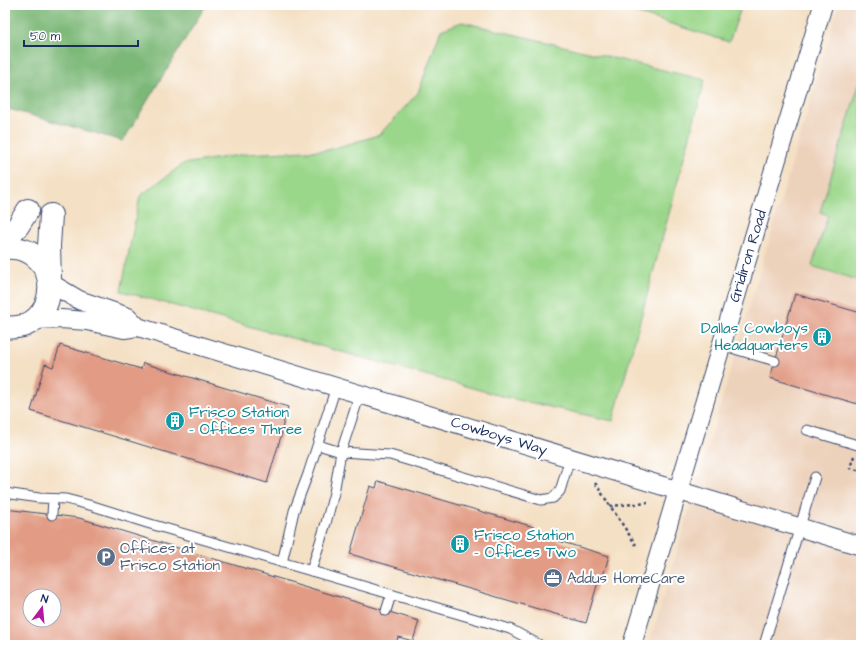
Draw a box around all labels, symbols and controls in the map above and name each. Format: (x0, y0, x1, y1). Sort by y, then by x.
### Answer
scale bar (24, 22, 138, 48)
text: 50 m (30, 28, 61, 45)
street label: Gridiron Road (724, 207, 772, 305)
place label: Dallas Cowboys Headquarters (701, 318, 808, 356)
building icon: Dallas Cowboys Headquarters (811, 326, 833, 348)
place label: Frisco Station - Offices Three (189, 402, 302, 440)
building icon: Frisco Station - Offices Three (164, 410, 186, 432)
street label: Cowboys Way (448, 411, 550, 462)
place label: Frisco Station - Offices Two (474, 525, 576, 563)
building icon: Frisco Station - Offices Two (449, 533, 471, 555)
place label: Offices at Frisco Station (120, 538, 221, 576)
parking icon: Offices at Frisco Station (95, 546, 117, 568)
office icon: Addus HomeCare (542, 567, 564, 589)
place label: Addus HomeCare (567, 568, 685, 589)
north arrow (22, 588, 62, 628)
text: N (39, 591, 50, 607)

